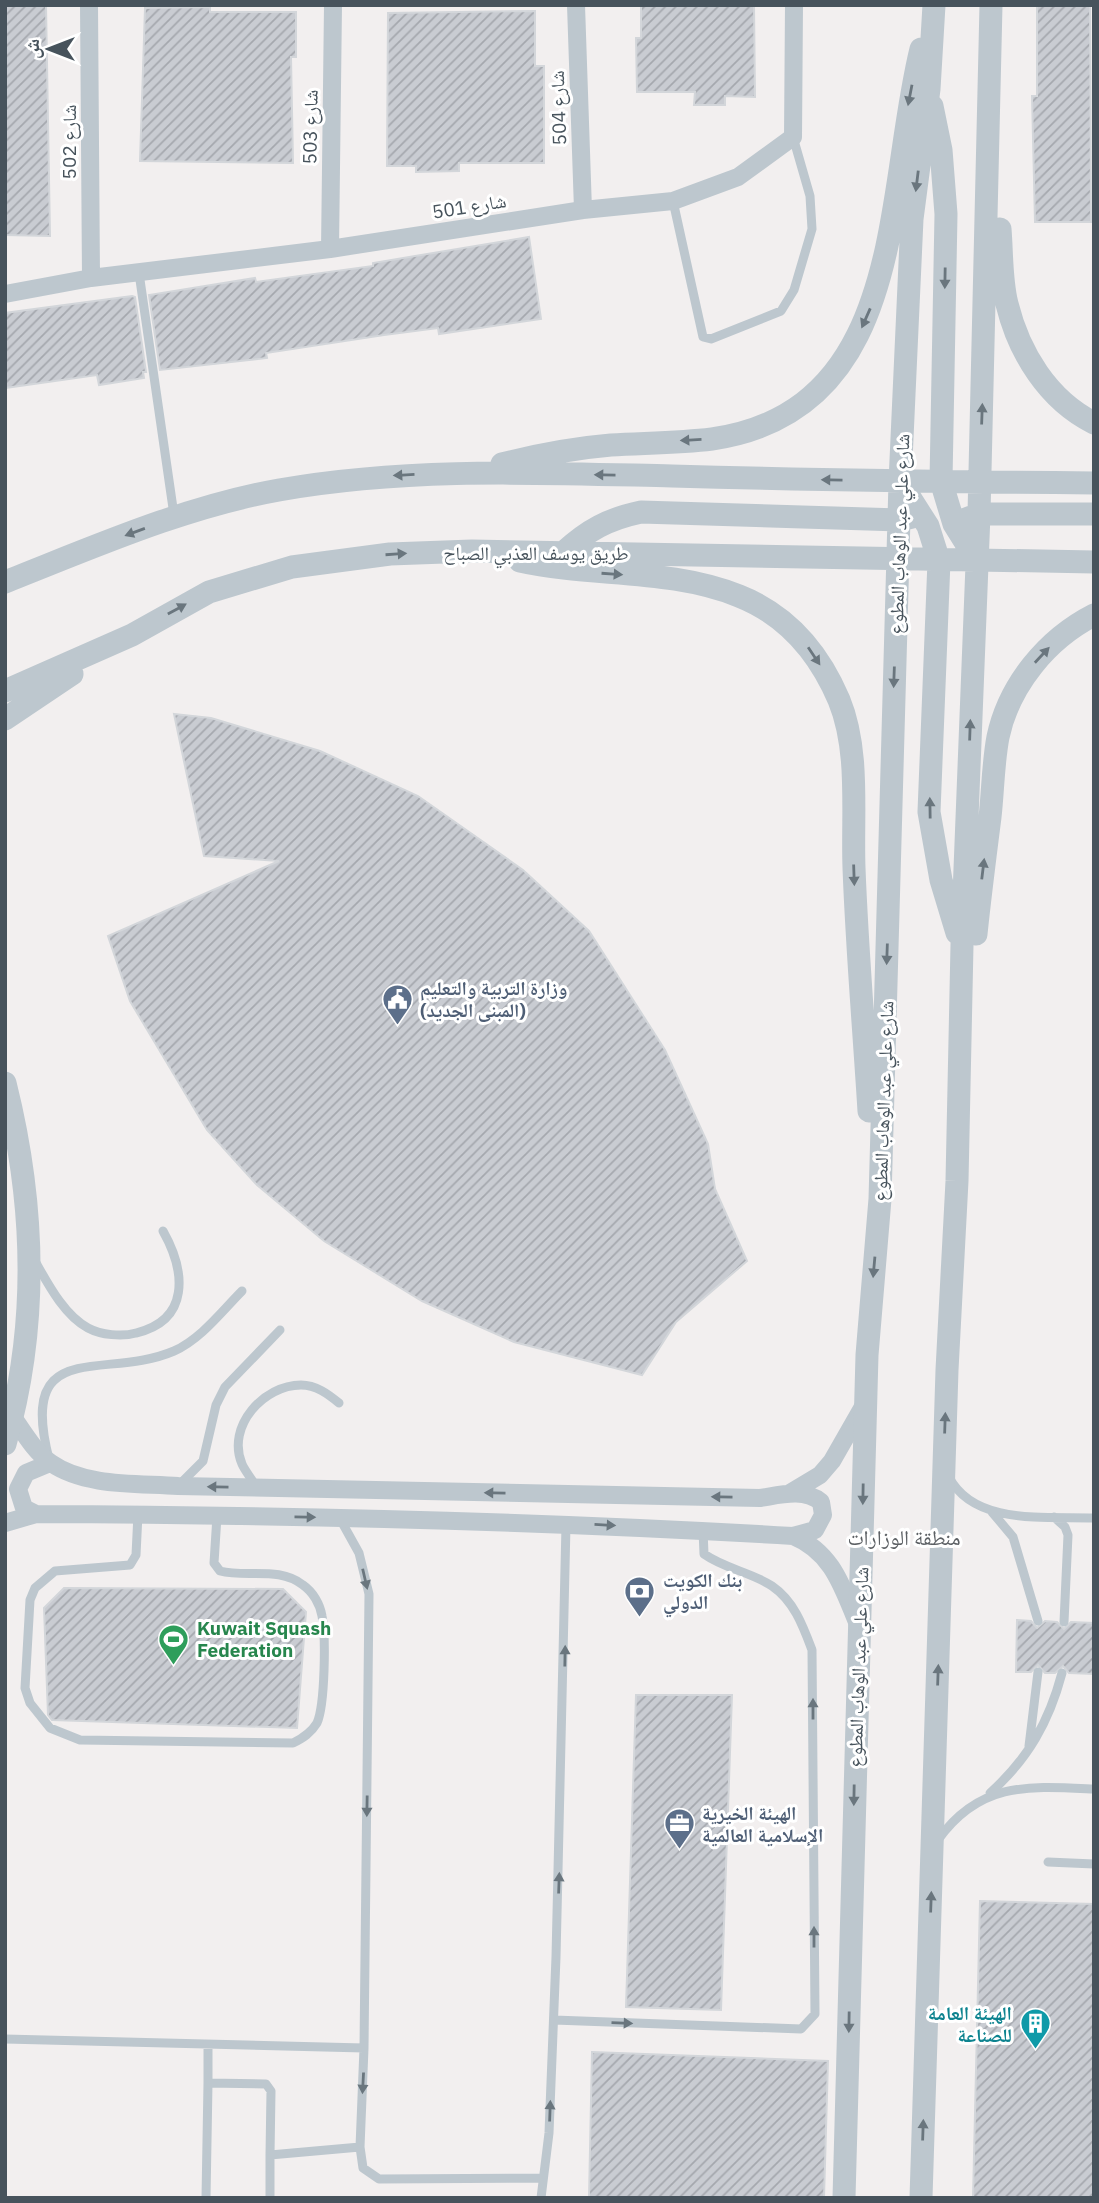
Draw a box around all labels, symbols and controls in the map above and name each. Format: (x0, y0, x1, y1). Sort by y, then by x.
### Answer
north arrow (14, 14, 84, 84)
text: ش (20, 39, 44, 59)
street label: شارع 504 (545, 70, 571, 146)
one-way arrow (904, 84, 915, 106)
street label: شارع 503 (297, 89, 323, 165)
street label: شارع 502 (57, 105, 81, 179)
one-way arrow (911, 170, 922, 192)
street label: شارع 501 (430, 188, 508, 224)
one-way arrow (939, 267, 951, 289)
one-way arrow (860, 308, 872, 328)
one-way arrow (976, 403, 987, 425)
street label: شارع علي عبد الوهاب المطوع (884, 433, 918, 635)
one-way arrow (680, 435, 702, 446)
one-way arrow (593, 469, 615, 480)
one-way arrow (393, 470, 415, 481)
one-way arrow (821, 474, 843, 486)
one-way arrow (124, 526, 145, 537)
street label: طريق يوسف العذبي الصباح (443, 541, 629, 569)
one-way arrow (385, 548, 407, 559)
one-way arrow (601, 569, 623, 580)
one-way arrow (168, 603, 187, 615)
one-way arrow (808, 646, 821, 665)
one-way arrow (1034, 647, 1050, 664)
one-way arrow (889, 667, 900, 689)
one-way arrow (965, 719, 976, 741)
one-way arrow (924, 797, 936, 819)
one-way arrow (978, 858, 989, 880)
one-way arrow (849, 864, 860, 886)
one-way arrow (881, 943, 893, 965)
place label: وزارة التربية والتعليم (المبنى الجديد) (420, 976, 567, 1022)
public building icon: وزارة التربية والتعليم (المبنى الجديد) (380, 982, 414, 1026)
street label: شارع علي عبد الوهاب المطوع (868, 1000, 902, 1202)
one-way arrow (868, 1256, 879, 1278)
one-way arrow (940, 1412, 951, 1434)
one-way arrow (207, 1481, 229, 1493)
one-way arrow (858, 1483, 869, 1505)
one-way arrow (484, 1487, 506, 1499)
one-way arrow (711, 1492, 733, 1503)
one-way arrow (294, 1511, 316, 1522)
one-way arrow (595, 1520, 617, 1531)
district label: منطقة الوزارات (847, 1523, 961, 1551)
street label: شارع علي عبد الوهاب المطوع (843, 1566, 877, 1768)
one-way arrow (360, 1568, 371, 1590)
place label: بنك الكويت الدولي (663, 1568, 742, 1618)
bank icon: بنك الكويت الدولي (623, 1574, 657, 1618)
place label: Kuwait Squash Federation (197, 1616, 331, 1662)
sports icon: Kuwait Squash Federation (157, 1622, 191, 1666)
one-way arrow (559, 1645, 570, 1667)
one-way arrow (932, 1664, 943, 1686)
one-way arrow (807, 1698, 819, 1720)
one-way arrow (849, 1784, 860, 1806)
one-way arrow (361, 1795, 373, 1817)
place label: الهيئة الخيرية الإسلامية العالمية (702, 1801, 823, 1847)
office icon: الهيئة الخيرية الإسلامية العالمية (662, 1807, 696, 1851)
one-way arrow (553, 1872, 564, 1894)
one-way arrow (925, 1891, 936, 1913)
one-way arrow (808, 1926, 820, 1948)
place label: الهيئة العامة للصناعة (928, 2001, 1012, 2047)
building icon: الهيئة العامة للصناعة (1018, 2007, 1052, 2051)
one-way arrow (843, 2011, 854, 2033)
one-way arrow (611, 2018, 633, 2029)
one-way arrow (357, 2072, 368, 2094)
one-way arrow (545, 2099, 556, 2121)
one-way arrow (918, 2118, 929, 2140)

